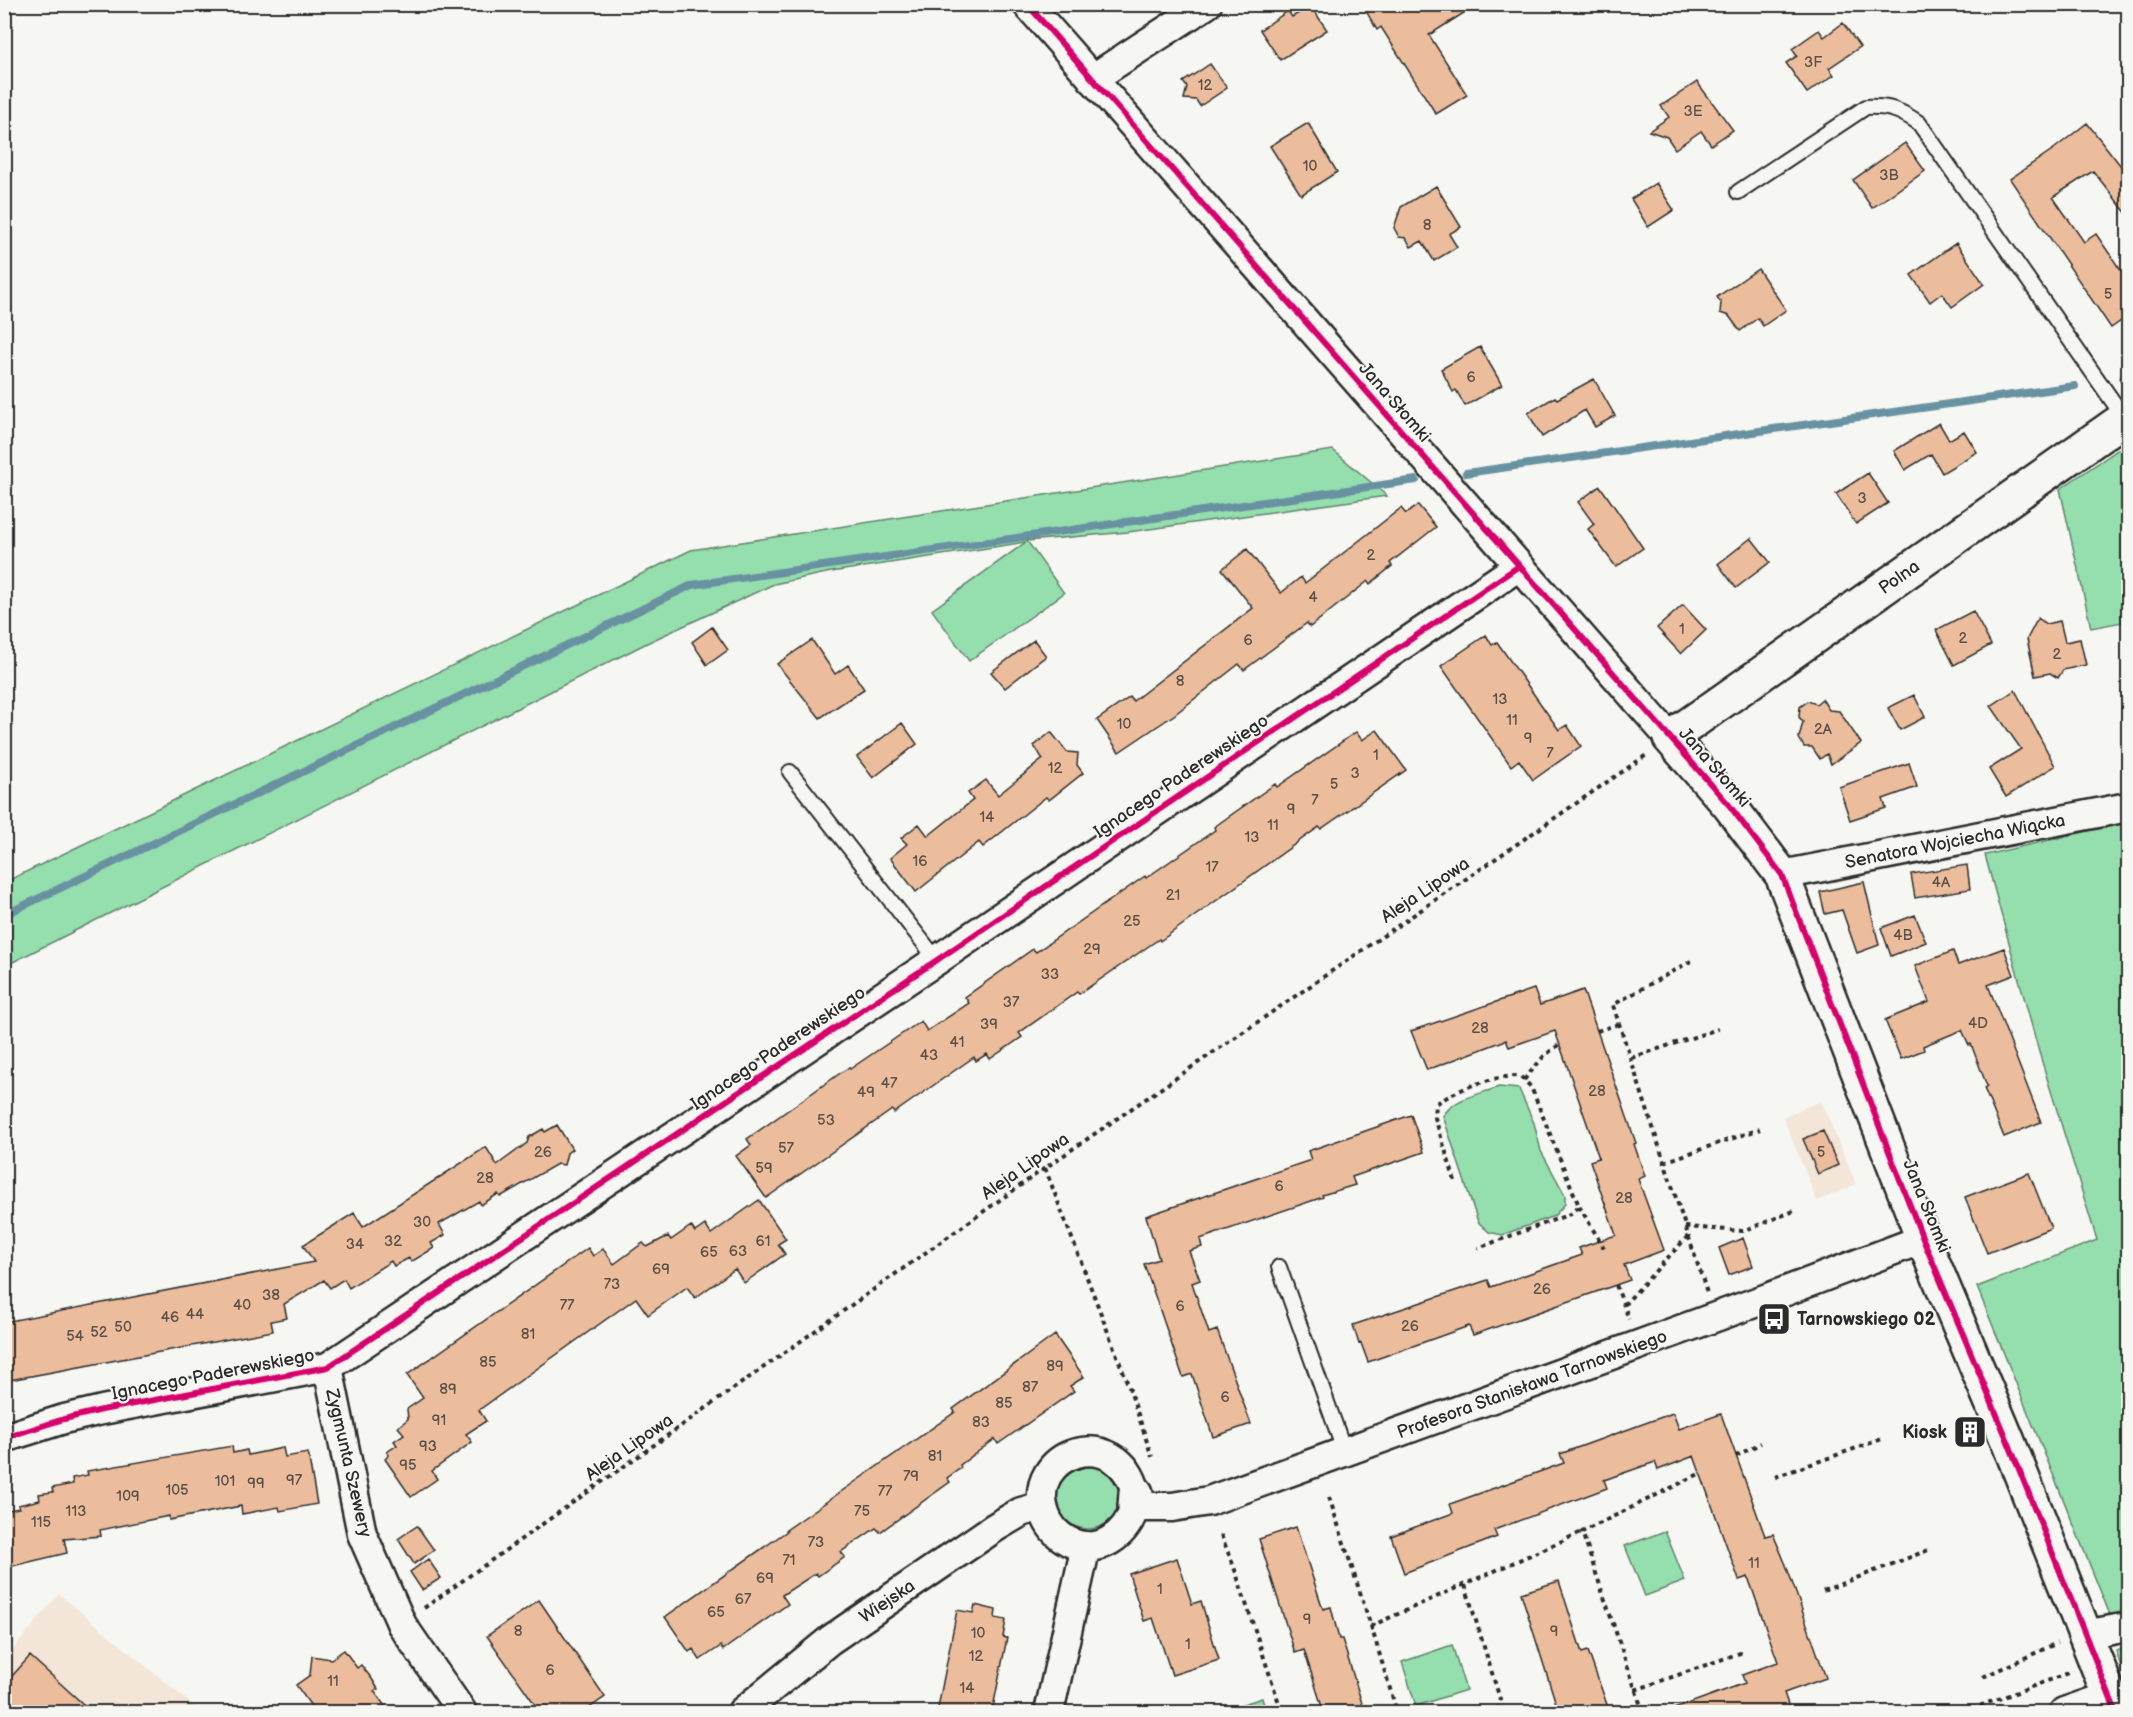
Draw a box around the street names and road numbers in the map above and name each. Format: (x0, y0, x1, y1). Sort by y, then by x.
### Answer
street label: Jana Słomki (1354, 358, 1435, 446)
street label: Polna (1875, 556, 1924, 599)
street label: Ignacego Paderewskiego (1090, 710, 1273, 843)
street label: Jana Słomki (1674, 723, 1755, 811)
street label: Senatora Wojciecha Wiącka (1843, 810, 2067, 873)
street label: Aleja Lipowa (1377, 853, 1473, 928)
street label: Ignacego Paderewskiego (687, 982, 870, 1115)
street label: Aleja Lipowa (977, 1129, 1073, 1204)
street label: Jana Słomki (1898, 1157, 1955, 1256)
street label: Profesora Stanisława Tarnowskiego (1394, 1326, 1670, 1443)
street label: Ignacego Paderewskiego (110, 1345, 316, 1404)
street label: Zygmunta Szewery (321, 1386, 376, 1540)
street label: Aleja Lipowa (581, 1410, 677, 1485)
street label: Wiejska (856, 1575, 919, 1628)

